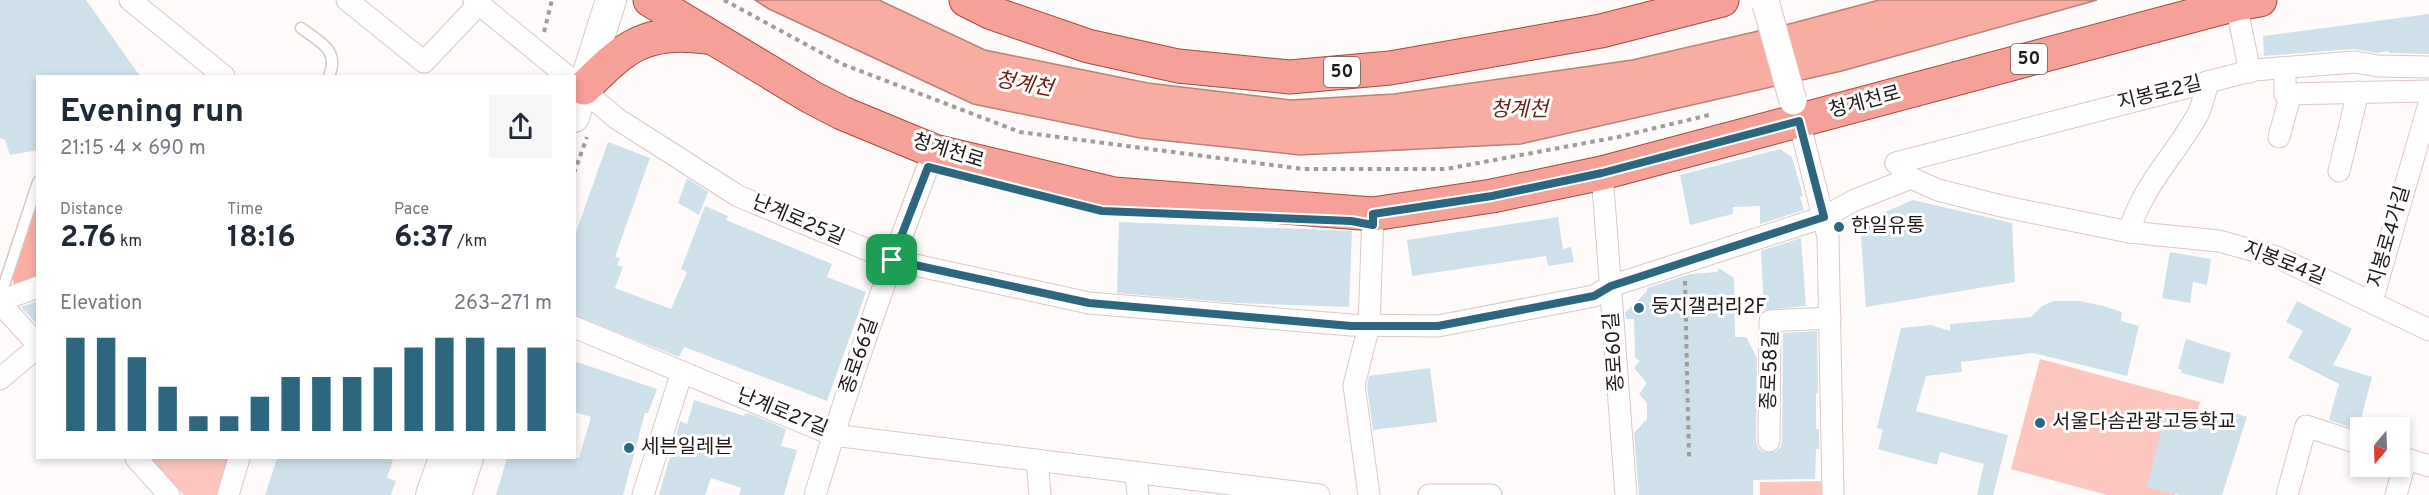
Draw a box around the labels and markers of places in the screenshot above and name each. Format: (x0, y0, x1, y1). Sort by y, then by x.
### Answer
place label: 한일유통 (1851, 214, 1925, 240)
marker: 한일유통 (1832, 220, 1846, 234)
pin (866, 234, 917, 285)
place label: 둥지갤러리2F (1651, 295, 1766, 321)
marker: 둥지갤러리2F (1632, 301, 1646, 315)
place label: 서울다솜관광고등학교 (2052, 410, 2236, 436)
marker: 서울다솜관광고등학교 (2033, 416, 2047, 430)
place label: 세븐일레븐 (641, 435, 733, 461)
marker: 세븐일레븐 (622, 441, 636, 455)

